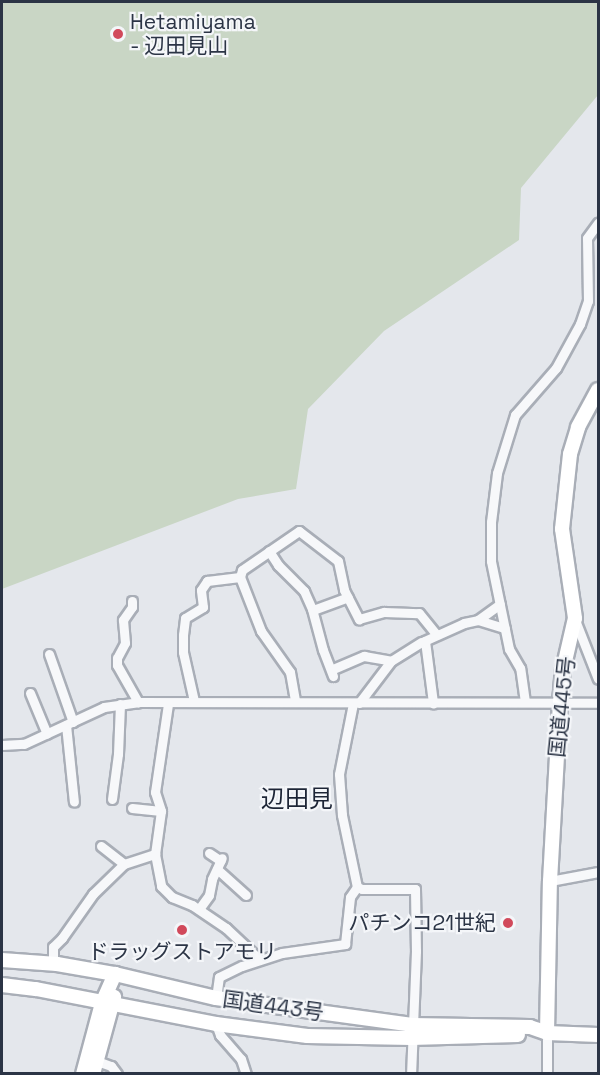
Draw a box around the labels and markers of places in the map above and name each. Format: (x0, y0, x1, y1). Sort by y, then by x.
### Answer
place label: Hetamiyama - 辺田見山 (130, 9, 256, 59)
marker: Hetamiyama - 辺田見山 (111, 27, 125, 41)
place label: パチンコ21世紀 (349, 910, 496, 936)
marker: パチンコ21世紀 (501, 916, 515, 930)
marker: ドラッグストアモリ (175, 923, 189, 937)
place label: ドラッグストアモリ (88, 939, 276, 965)

